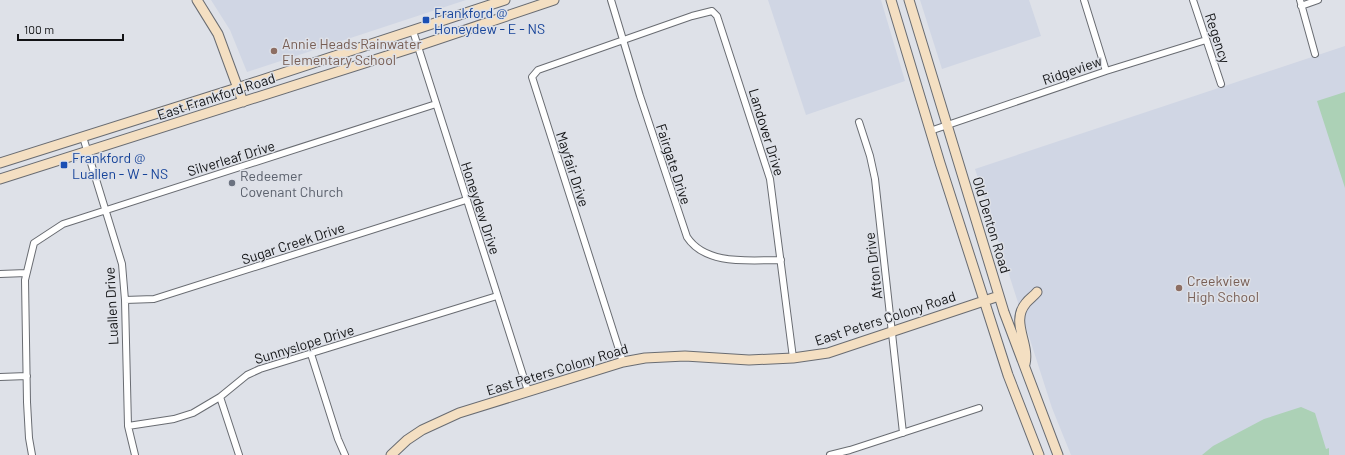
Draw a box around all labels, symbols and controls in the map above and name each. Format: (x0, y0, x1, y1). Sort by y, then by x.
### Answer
place label: Frankford @ Honeydew - E - NS (434, 4, 545, 37)
street label: Regency (1202, 11, 1234, 66)
marker: Frankford @ Honeydew - E - NS (421, 15, 431, 25)
scale bar (18, 16, 123, 42)
text: 100 m (24, 22, 54, 36)
place label: Annie Heads Rainwater Elementary School (282, 35, 422, 68)
marker: Annie Heads Rainwater Elementary School (269, 46, 279, 56)
street label: Ridgeview (1040, 52, 1104, 88)
street label: East Frankford Road (155, 69, 277, 123)
street label: Landover Drive (746, 86, 788, 178)
street label: Fairgate Drive (653, 121, 695, 207)
street label: Mayfair Drive (553, 129, 593, 209)
street label: Silverleaf Drive (185, 137, 277, 179)
place label: Frankford @ Luallen - W - NS (72, 149, 168, 182)
street label: Honeydew Drive (458, 159, 504, 257)
marker: Frankford @ Luallen - W - NS (59, 160, 69, 170)
place label: Redeemer Covenant Church (240, 167, 343, 200)
street label: Old Denton Road (969, 175, 1015, 275)
marker: Redeemer Covenant Church (227, 178, 237, 188)
street label: Sugar Creek Drive (239, 218, 347, 268)
street label: Afton Drive (860, 232, 886, 300)
street label: Luallen Drive (100, 267, 122, 345)
place label: Creekview High School (1187, 272, 1259, 305)
marker: Creekview High School (1174, 283, 1184, 293)
street label: East Peters Colony Road (812, 287, 958, 349)
street label: Sunnyslope Drive (252, 321, 356, 367)
street label: East Peters Colony Road (484, 339, 630, 399)

